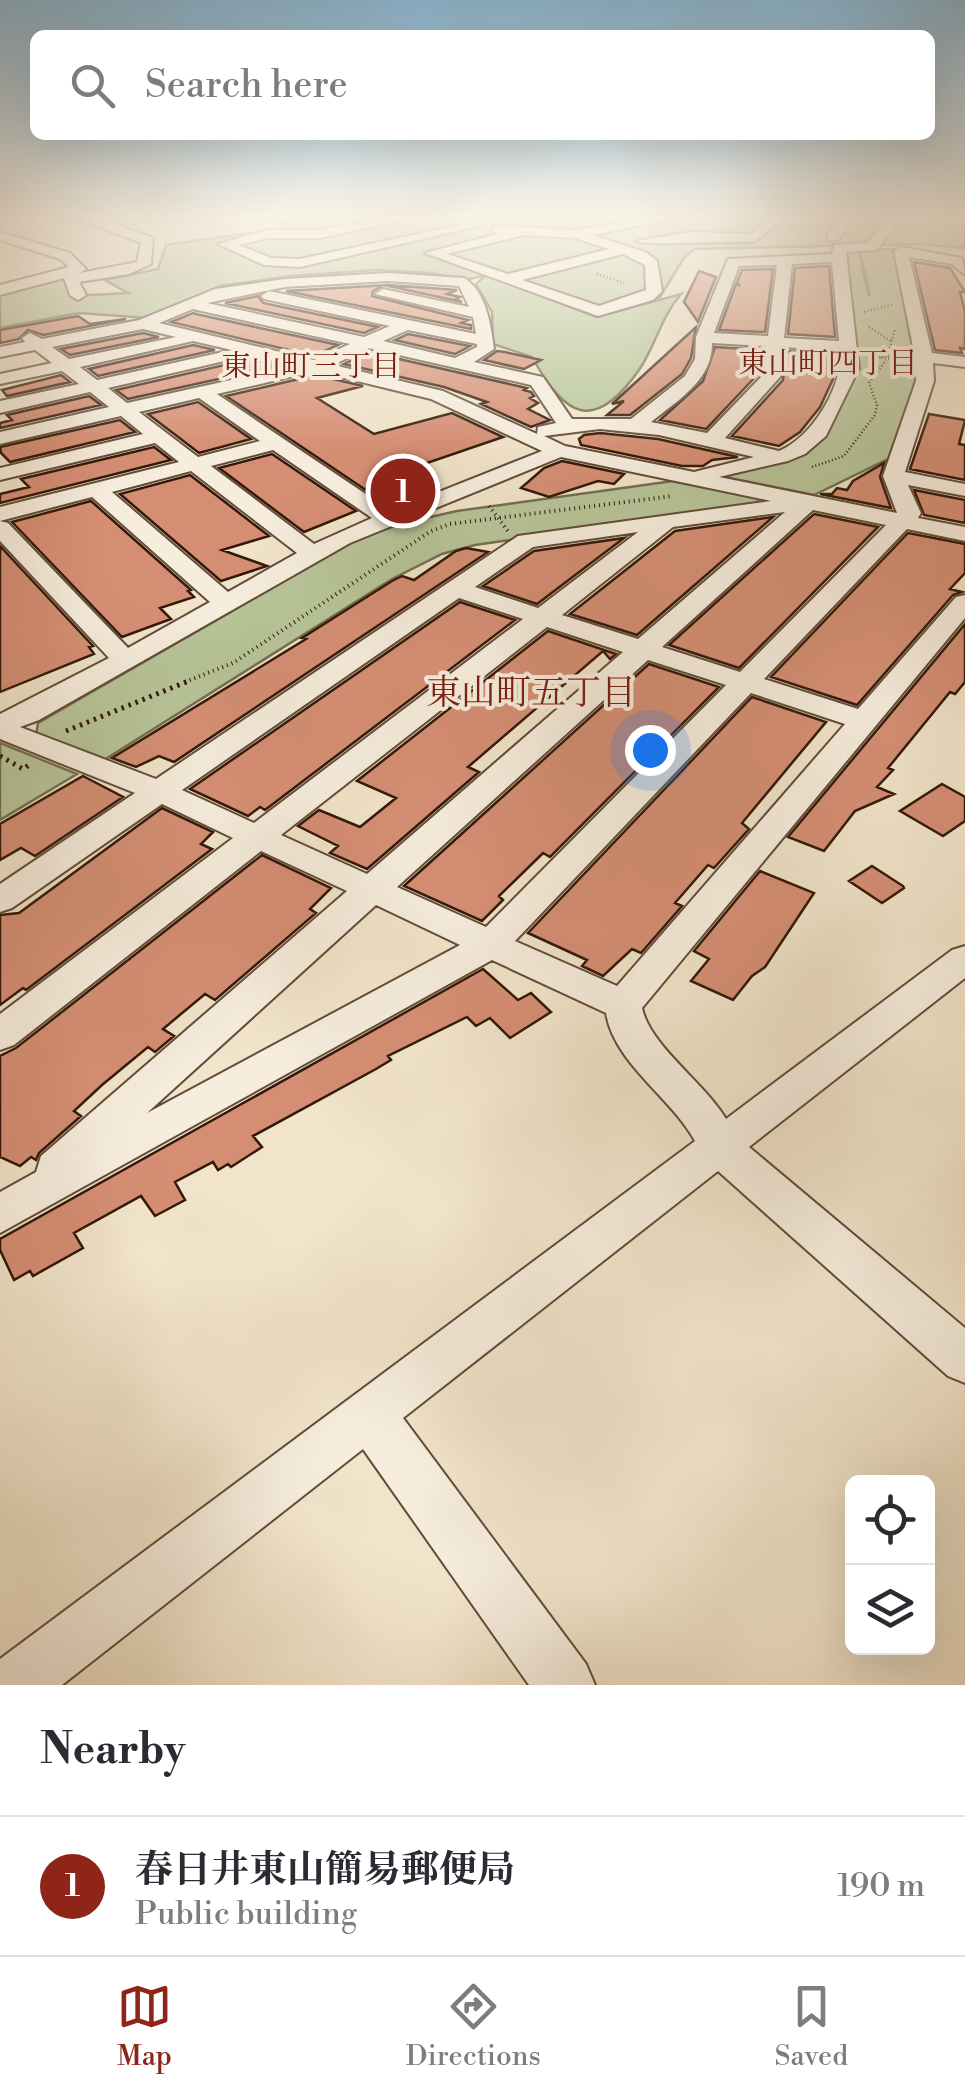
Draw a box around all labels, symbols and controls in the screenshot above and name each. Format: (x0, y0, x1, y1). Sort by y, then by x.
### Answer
search box (30, 30, 935, 140)
icon: search (65, 58, 120, 113)
text: Search here (145, 62, 348, 109)
district label: 東山町四丁目 (738, 345, 918, 383)
district label: 東山町三丁目 (221, 348, 401, 386)
pin: 1 (370, 454, 436, 528)
district label: 東山町五丁目 (426, 672, 636, 715)
your location (625, 725, 676, 776)
map controls (845, 1475, 935, 1655)
button: locate (845, 1475, 935, 1565)
button: layers (845, 1565, 935, 1655)
text: Nearby (40, 1724, 185, 1777)
text: 春日井東山簡易郵便局 (135, 1847, 515, 1894)
text: 1 (65, 1866, 80, 1906)
text: 190 m (837, 1866, 925, 1906)
text: Public building (135, 1894, 357, 1934)
tab: Map (117, 1979, 172, 2074)
tab: Directions (406, 1979, 541, 2074)
tab: Saved (775, 1979, 848, 2074)

